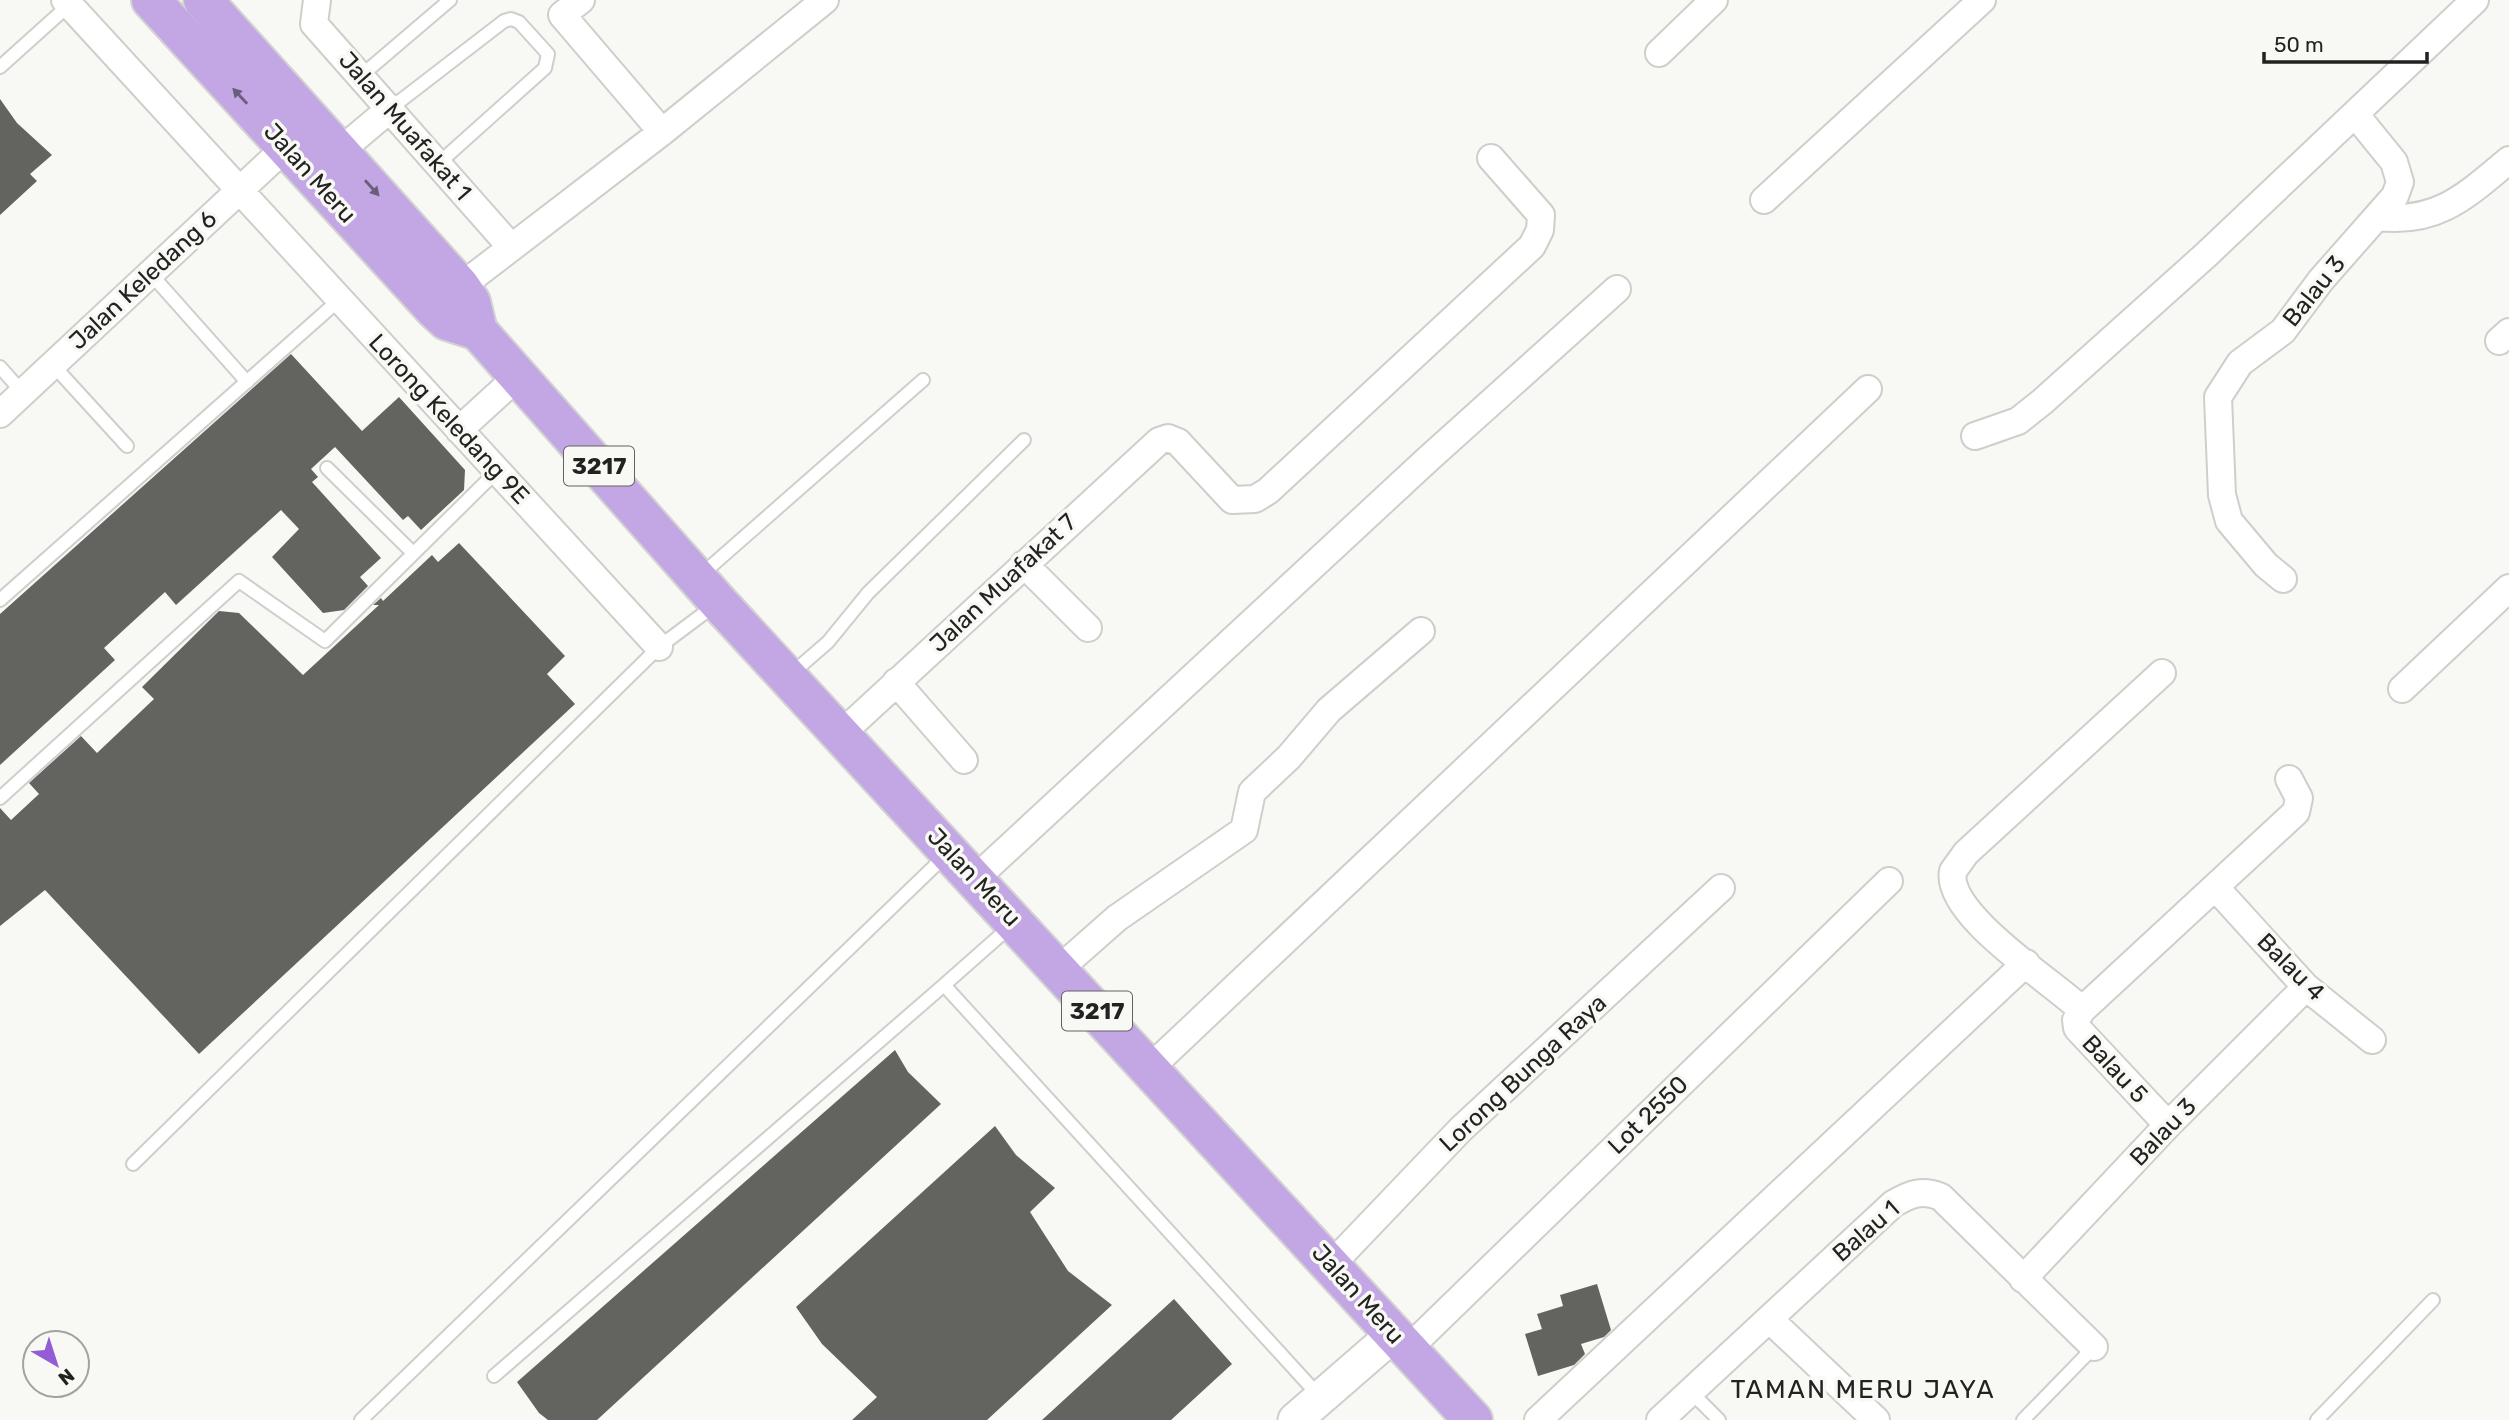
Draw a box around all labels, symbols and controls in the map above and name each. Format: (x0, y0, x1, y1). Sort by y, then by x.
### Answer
scale bar (2264, 21, 2427, 65)
text: 50 m (2274, 32, 2324, 57)
street label: Jalan Muafakat 1 (333, 46, 477, 206)
one-way arrow (232, 87, 248, 105)
street label: Jalan Meru (258, 118, 362, 228)
one-way arrow (364, 179, 380, 196)
street label: Jalan Keledang 6 (64, 205, 222, 355)
street label: Balau 3 (2277, 250, 2351, 332)
street label: Lorong Keledang 9E (363, 328, 535, 510)
road number: 3217 (564, 446, 634, 486)
street label: Jalan Muafakat 7 (924, 508, 1082, 658)
street label: Jalan Meru (921, 822, 1027, 932)
street label: Balau 4 (2252, 928, 2331, 1007)
street label: Lorong Bunga Raya (1434, 989, 1612, 1157)
road number: 3217 (1062, 992, 1132, 1030)
street label: Balau 5 (2076, 1029, 2154, 1109)
street label: Lot 2550 (1602, 1070, 1694, 1160)
street label: Balau 3 (2124, 1092, 2202, 1172)
street label: Balau 1 (1827, 1195, 1905, 1267)
street label: Jalan Meru (1306, 1239, 1410, 1349)
north arrow (21, 1329, 91, 1399)
text: N (54, 1364, 79, 1390)
district label: TAMAN MERU JAYA (1730, 1374, 1996, 1405)

